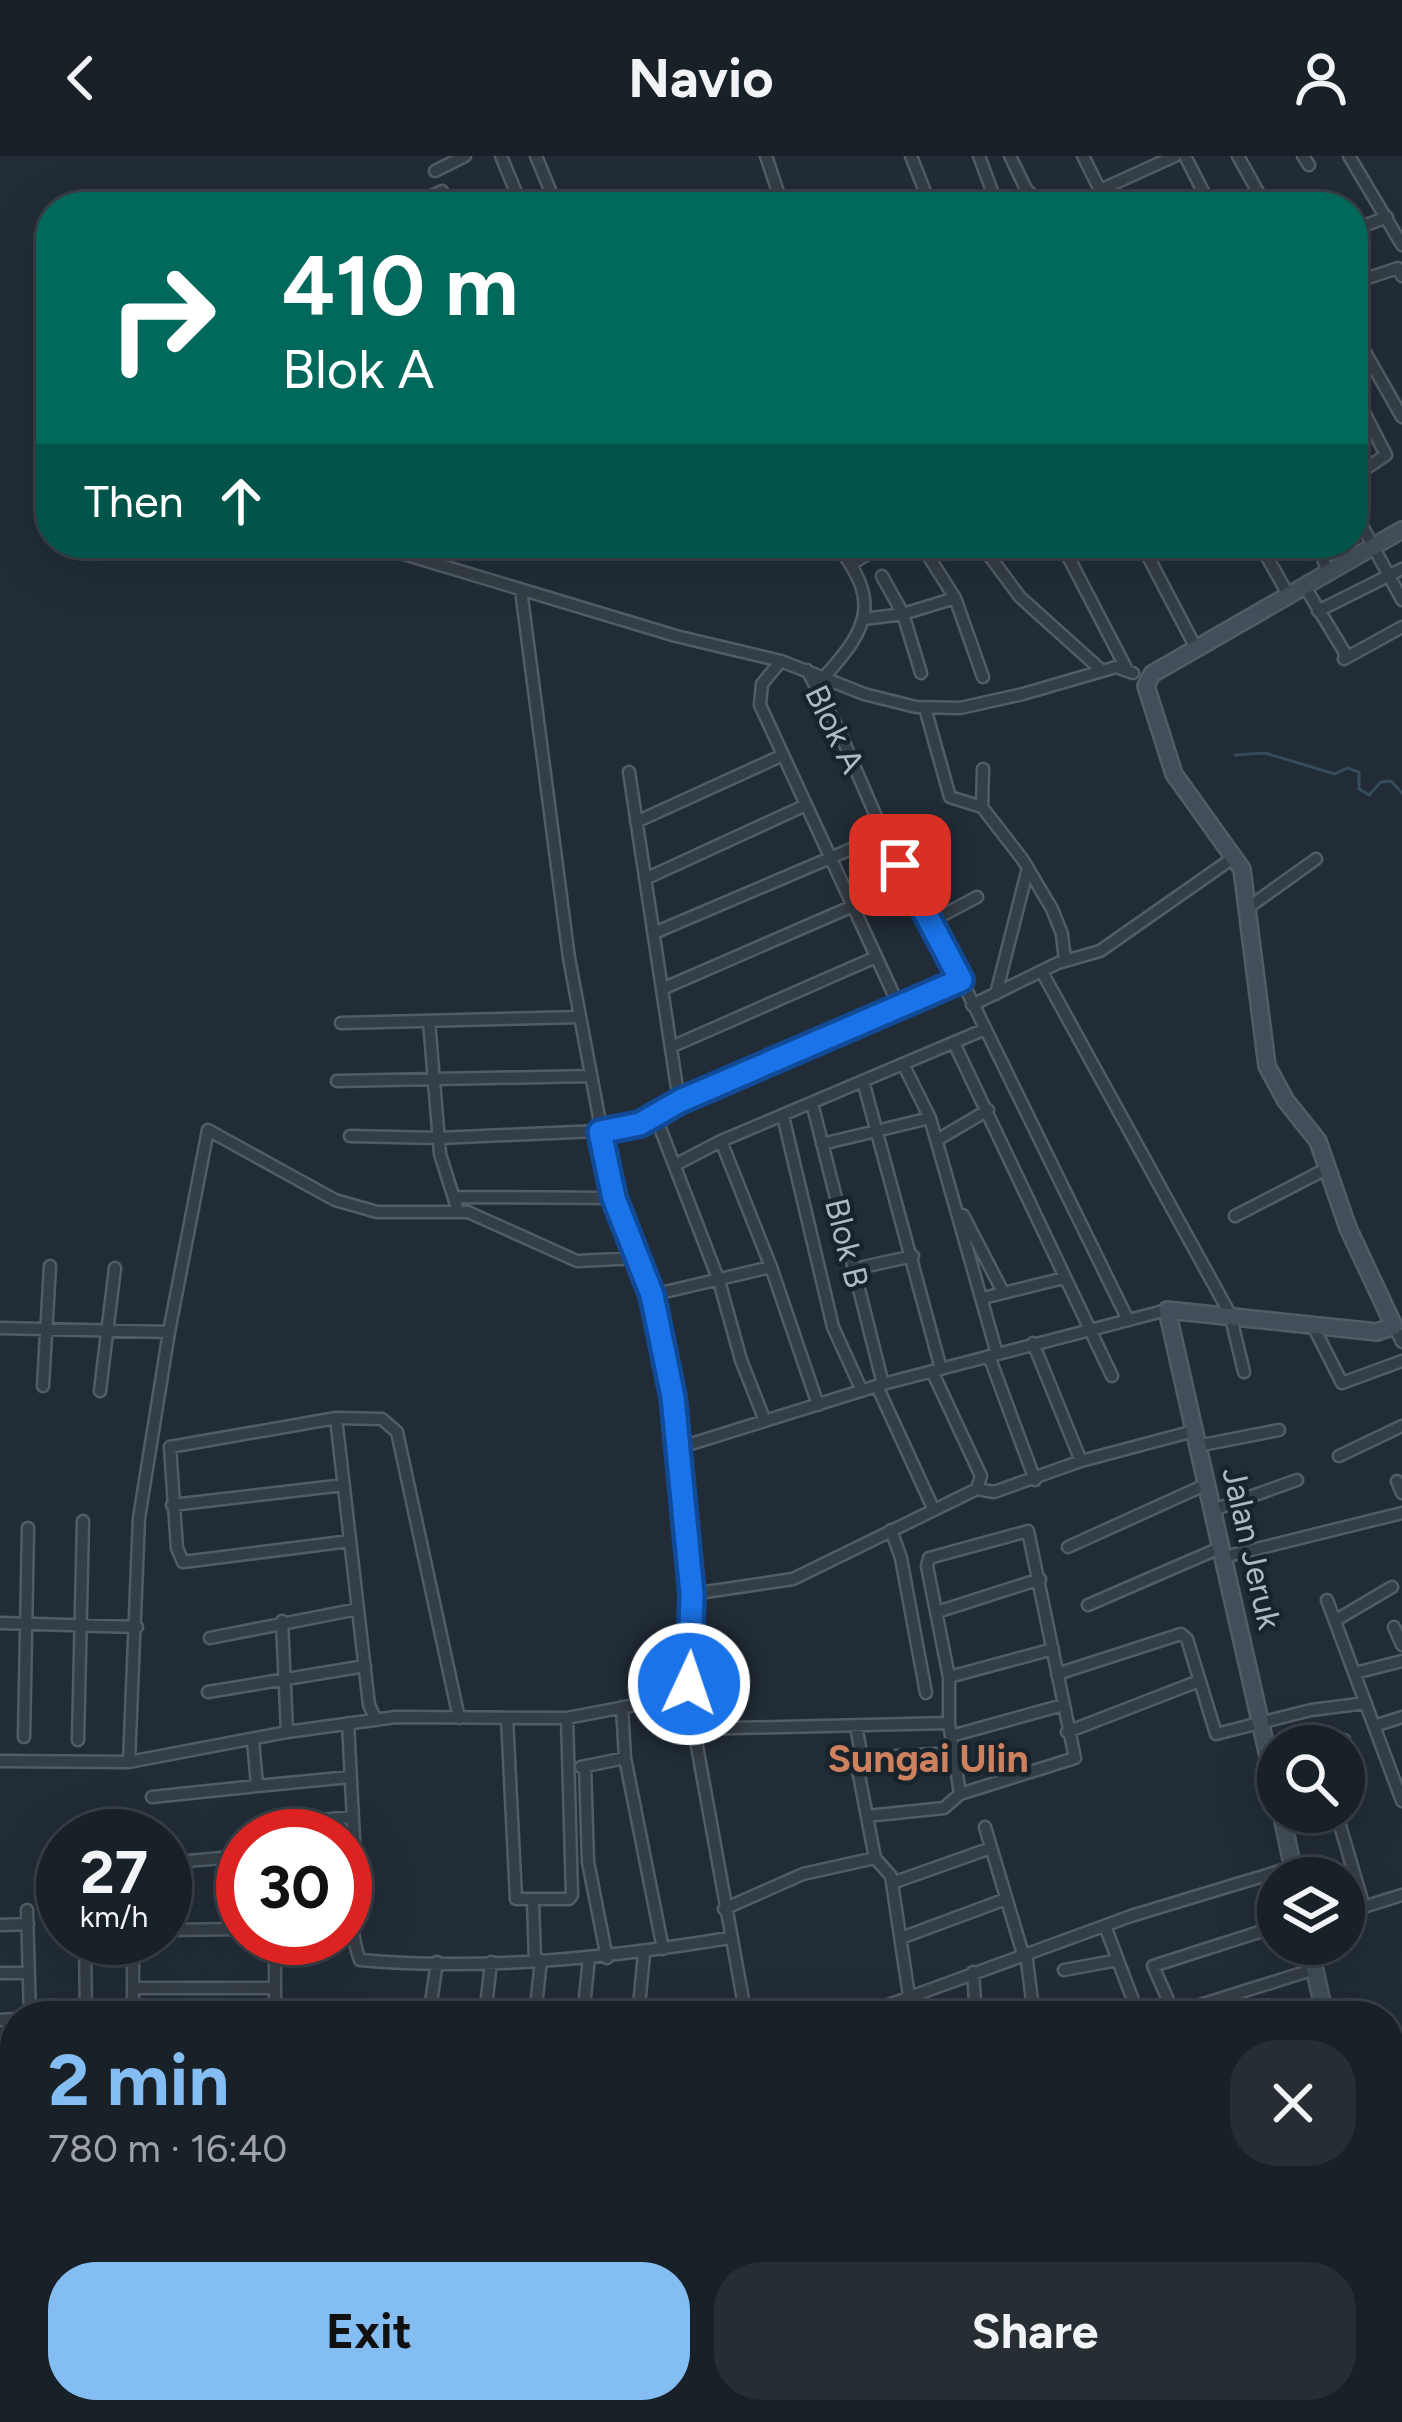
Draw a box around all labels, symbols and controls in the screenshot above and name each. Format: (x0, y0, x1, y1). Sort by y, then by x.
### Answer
icon: back (48, 45, 114, 111)
icon: person (1288, 45, 1354, 111)
text: Navio (628, 46, 774, 111)
text: 410 m (282, 235, 518, 336)
icon: right (84, 240, 240, 396)
text: Blok A (282, 337, 434, 402)
icon: ahead (208, 468, 274, 534)
text: Then (84, 474, 184, 528)
street label: Blok A (797, 679, 873, 780)
pin (849, 814, 951, 916)
icon: arrive (867, 832, 933, 898)
street label: Blok B (817, 1194, 877, 1292)
street label: Jalan Jeruk (1214, 1463, 1290, 1633)
position arrow (626, 1621, 752, 1747)
map controls (1257, 1725, 1365, 1965)
button: search (1257, 1725, 1365, 1833)
district label: Sungai Ulin (827, 1735, 1029, 1782)
speed limit sign: 30 (216, 1809, 372, 1965)
text: 27 (80, 1836, 148, 1908)
button: layers (1257, 1857, 1365, 1965)
text: km/h (80, 1898, 148, 1935)
text: 2 min (48, 2037, 229, 2123)
button: close (1230, 2040, 1356, 2166)
text: 780 m · 16:40 (48, 2125, 287, 2172)
button: Exit (48, 2262, 690, 2400)
button: Share (714, 2262, 1356, 2400)

